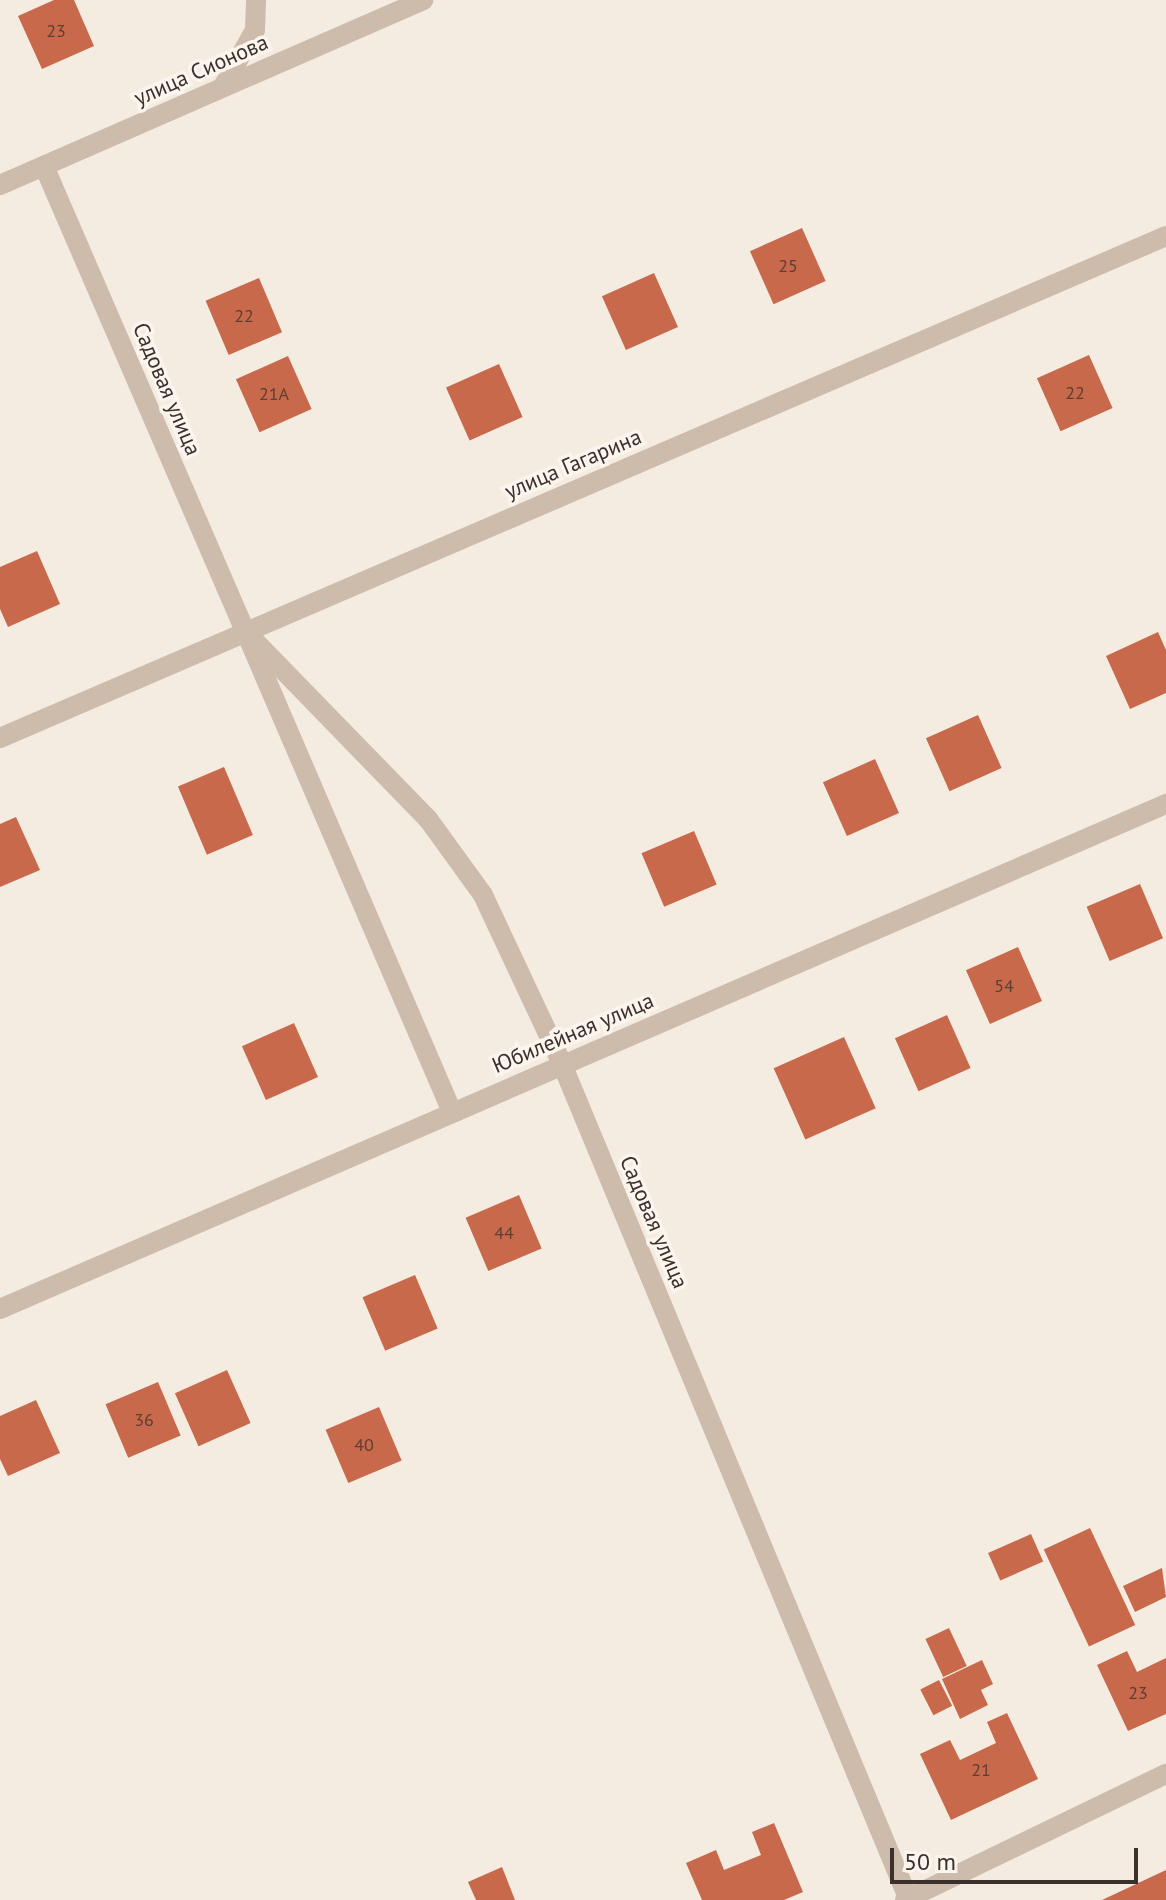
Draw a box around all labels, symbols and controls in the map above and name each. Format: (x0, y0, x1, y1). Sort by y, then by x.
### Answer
house number: 23 (46, 20, 66, 42)
street label: улица Сионова (130, 29, 272, 111)
house number: 25 (778, 255, 798, 277)
house number: 22 (234, 305, 254, 327)
street label: Садовая улица (127, 319, 207, 459)
house number: 22 (1065, 382, 1085, 404)
house number: 21А (259, 383, 289, 405)
street label: улица Гагарина (501, 423, 645, 505)
house number: 54 (994, 975, 1014, 997)
street label: Юбилейная улица (488, 987, 658, 1079)
street label: Садовая улица (614, 1152, 694, 1292)
house number: 44 (494, 1222, 514, 1244)
house number: 36 (134, 1409, 154, 1431)
house number: 40 (354, 1434, 374, 1456)
house number: 23 (1128, 1682, 1148, 1704)
house number: 21 (971, 1759, 991, 1781)
scale bar (894, 1832, 1142, 1882)
text: 50 m (904, 1846, 956, 1877)

